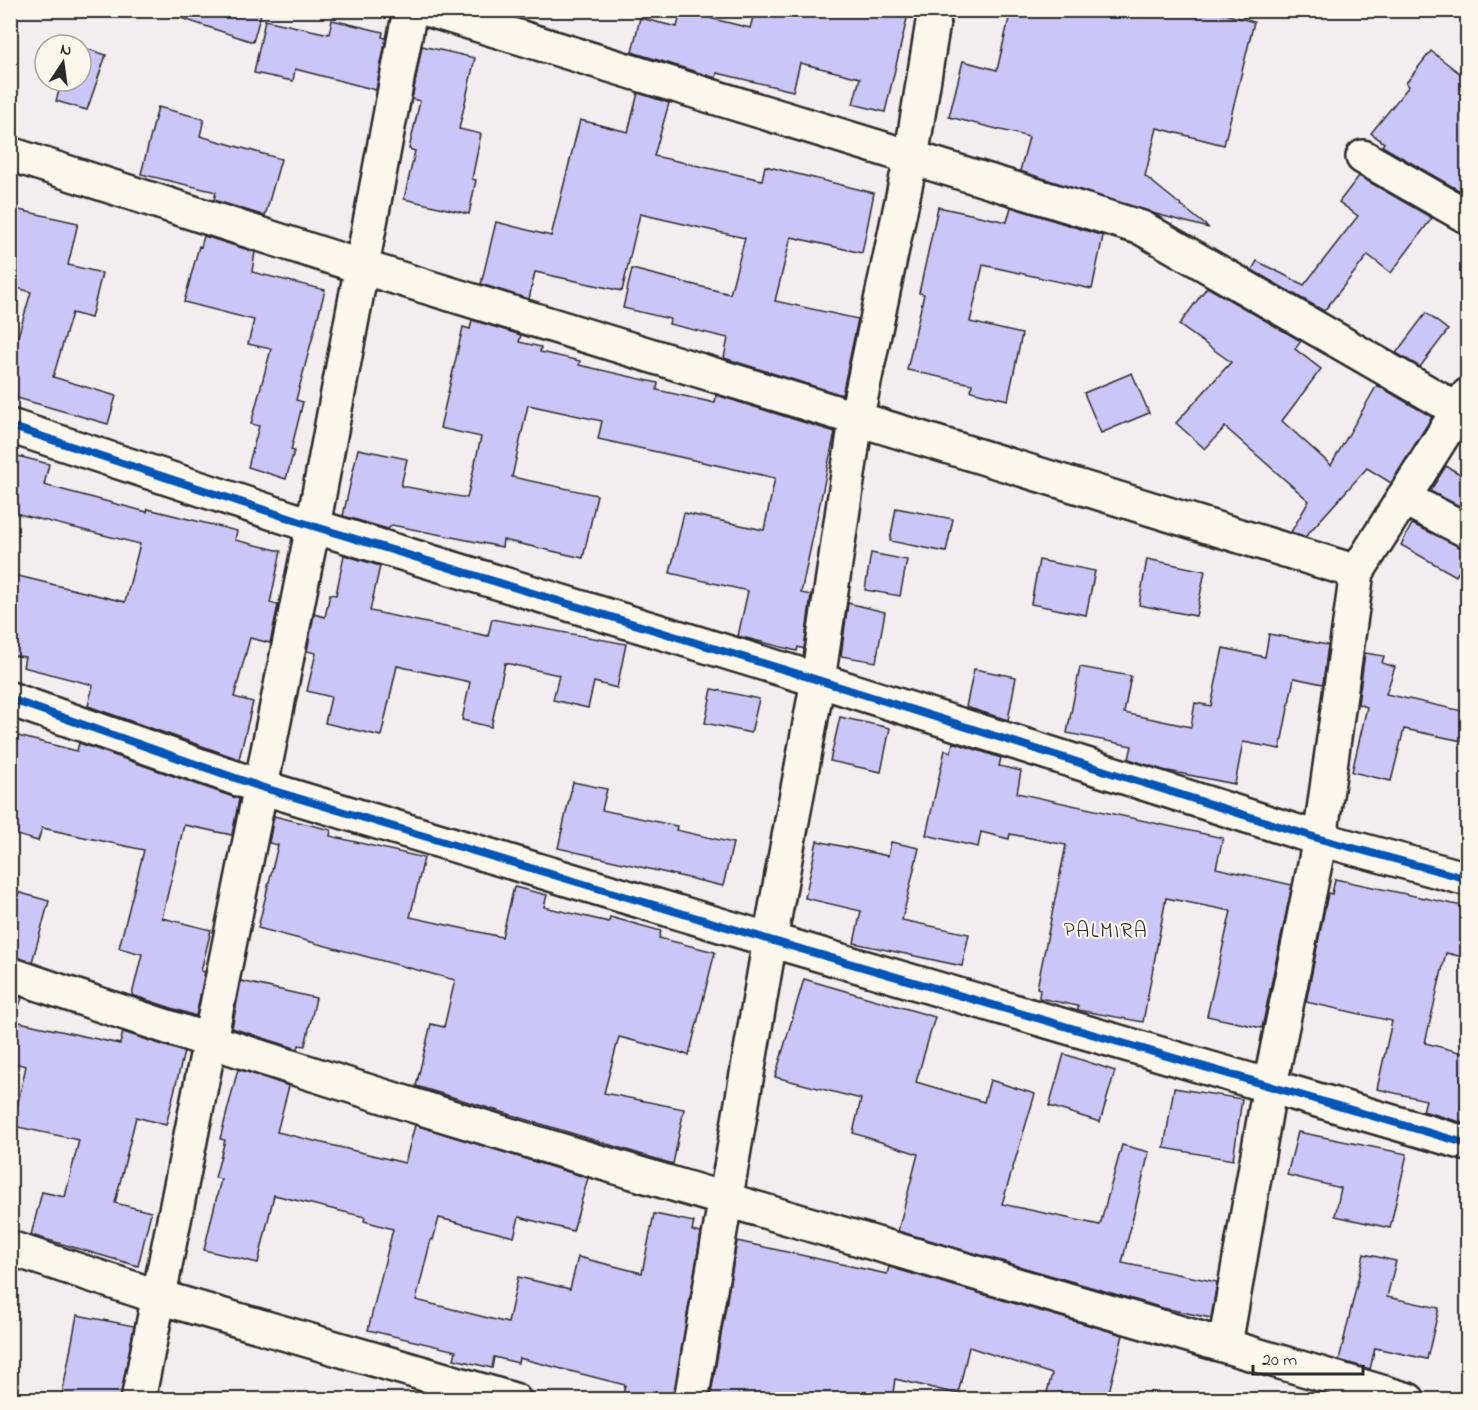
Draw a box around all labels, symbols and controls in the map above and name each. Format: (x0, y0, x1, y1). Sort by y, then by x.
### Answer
north arrow (33, 33, 93, 93)
text: N (58, 37, 74, 63)
district label: PALMIRA (1064, 917, 1148, 947)
scale bar (1253, 1338, 1362, 1376)
text: 20 m (1262, 1348, 1297, 1374)

